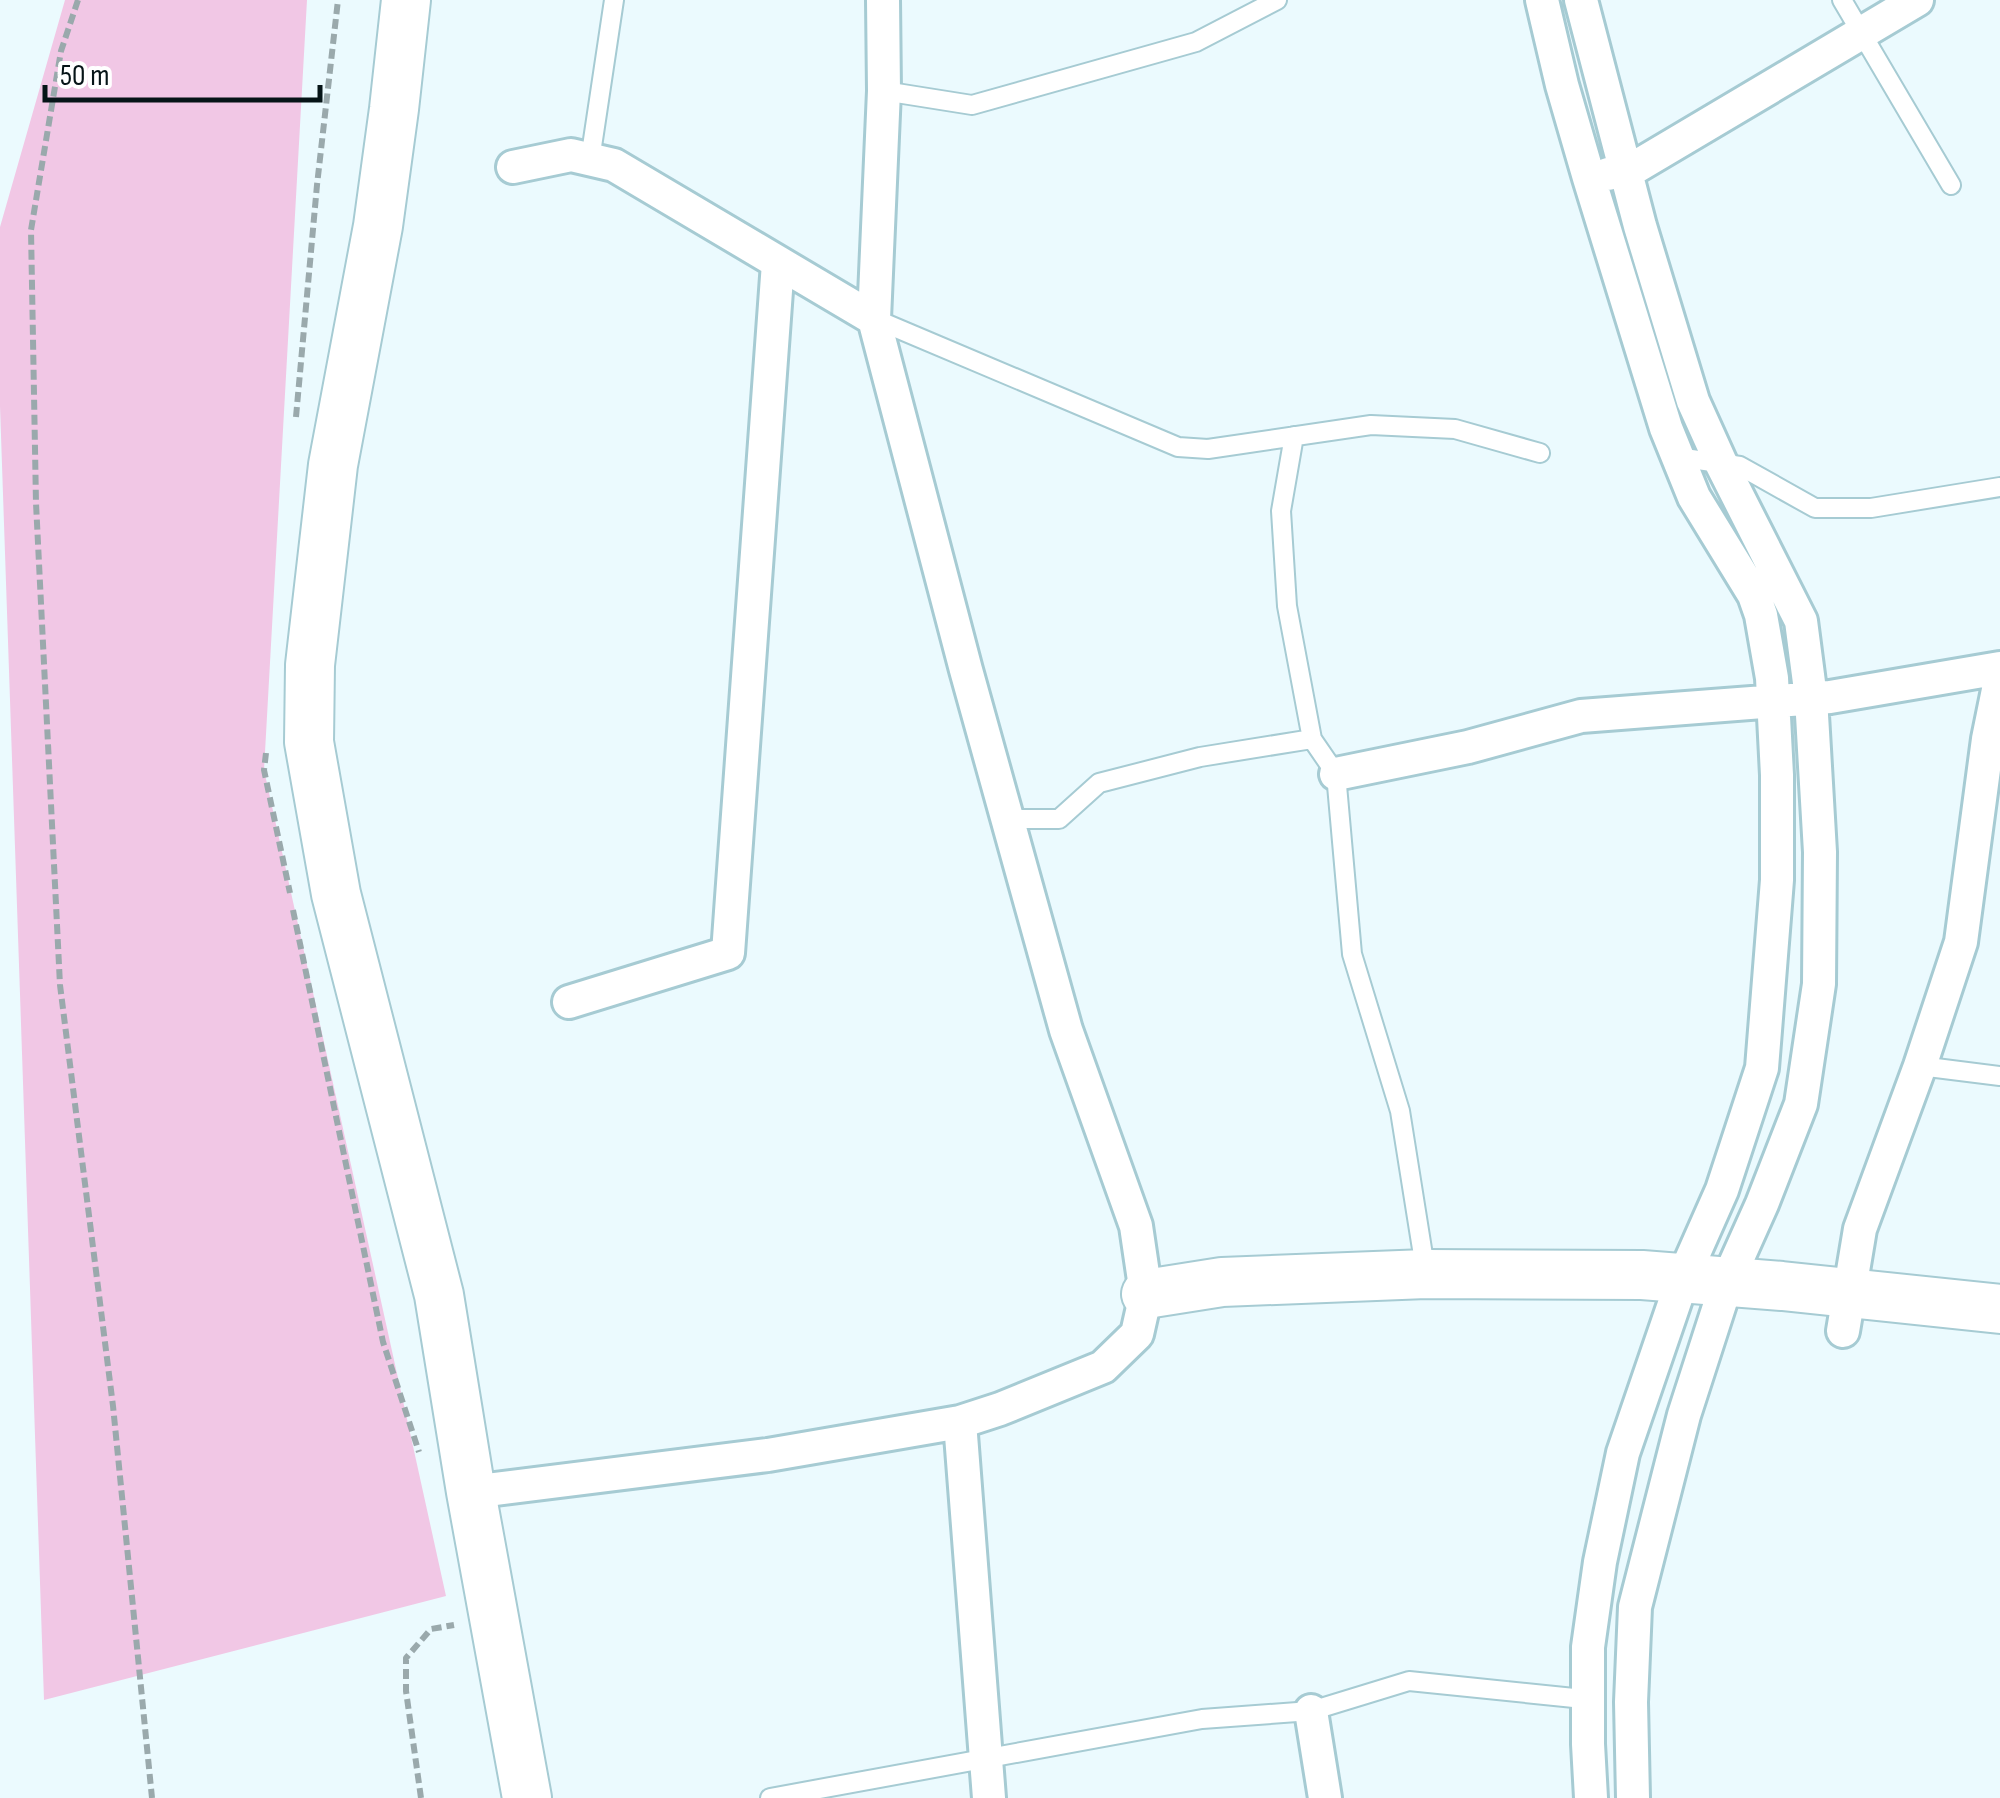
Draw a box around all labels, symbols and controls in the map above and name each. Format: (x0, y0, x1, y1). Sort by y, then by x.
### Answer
scale bar (45, 40, 320, 102)
text: 50 m (60, 58, 109, 94)

